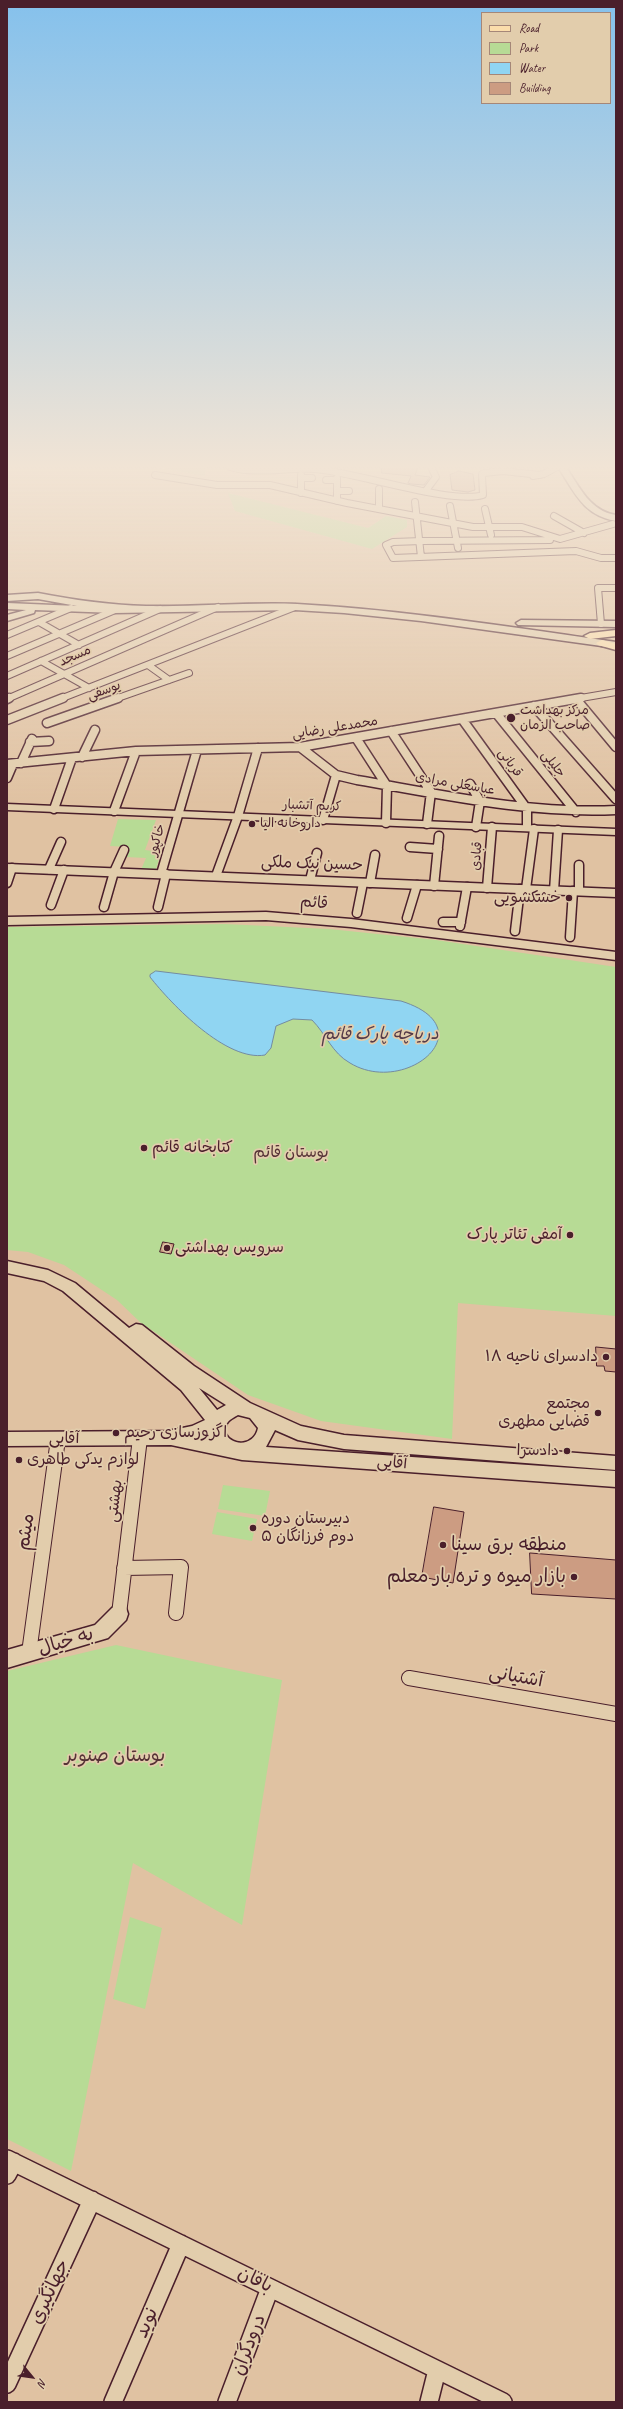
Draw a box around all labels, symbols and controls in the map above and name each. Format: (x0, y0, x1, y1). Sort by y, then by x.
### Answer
legend (481, 12, 611, 104)
text: Road (519, 20, 539, 36)
text: Park (519, 40, 538, 56)
text: Water (519, 60, 545, 76)
text: Building (519, 80, 551, 96)
street label: مسجد (57, 642, 93, 670)
street label: یوسفی (85, 678, 123, 704)
place label: مرکز بهداشت صاحب الزمان (520, 703, 590, 734)
marker: مرکز بهداشت صاحب الزمان (505, 712, 517, 724)
street label: محمدعلی رضایی (291, 714, 379, 742)
street label: قربانی (495, 746, 525, 780)
street label: جلیلی (537, 747, 569, 781)
street label: عباسعلی مرادی (414, 769, 496, 799)
street label: کریم آتشبار (282, 797, 342, 815)
place label: داروخانه الیا (260, 816, 321, 832)
marker: داروخانه الیا (247, 819, 257, 829)
street label: خاکپور (145, 822, 169, 858)
street label: قبادی (468, 841, 486, 871)
street label: حسین نیک ملکی (261, 853, 363, 875)
place label: خشکشویی (494, 888, 561, 908)
street label: قائم (299, 892, 329, 914)
marker: خشکشویی (564, 893, 574, 903)
water label: دریاچه پارک قائم (321, 1025, 439, 1045)
place label: کتابخانه قائم (152, 1138, 233, 1158)
marker: کتابخانه قائم (139, 1143, 149, 1153)
park label: بوستان قائم (253, 1143, 329, 1163)
place label: آمفی تئاتر پارک (467, 1225, 562, 1245)
marker: آمفی تئاتر پارک (565, 1230, 575, 1240)
place label: سرویس بهداشتی (175, 1238, 284, 1258)
marker: سرویس بهداشتی (162, 1243, 172, 1253)
place label: دادسرای ناحیه ۱۸ (485, 1347, 598, 1367)
marker: دادسرای ناحیه ۱۸ (601, 1352, 611, 1362)
place label: مجتمع قضایی مطهری (498, 1394, 590, 1432)
marker: مجتمع قضایی مطهری (593, 1408, 603, 1418)
place label: اگزوزسازی رحیم (124, 1423, 227, 1443)
marker: اگزوزسازی رحیم (111, 1428, 121, 1438)
street label: آقایی (49, 1429, 79, 1449)
place label: دادسرا (517, 1441, 559, 1461)
marker: دادسرا (562, 1446, 572, 1456)
place label: لوازم یدکی طاهری (27, 1450, 139, 1470)
street label: آقایی (376, 1452, 408, 1474)
marker: لوازم یدکی طاهری (14, 1455, 24, 1465)
street label: بهشتی (103, 1478, 127, 1524)
place label: دبیرستان دوره دوم فرزانگان ۵ (261, 1509, 354, 1547)
street label: میثم (12, 1512, 40, 1552)
marker: دبیرستان دوره دوم فرزانگان ۵ (248, 1523, 258, 1533)
place label: منطقه برق سینا (451, 1534, 567, 1556)
marker: منطقه برق سینا (438, 1540, 448, 1550)
place label: بازار میوه و تره بار معلم (387, 1566, 566, 1588)
marker: بازار میوه و تره بار معلم (569, 1572, 579, 1582)
street label: به خیال (35, 1623, 97, 1661)
street label: آشتیانی (487, 1661, 545, 1693)
park label: بوستان صنوبر (65, 1745, 165, 1767)
street label: جهانگیری (25, 2256, 75, 2328)
street label: بافان (234, 2262, 276, 2298)
street label: نوید (131, 2304, 163, 2342)
street label: درودگران (227, 2311, 271, 2379)
north arrow (12, 2357, 52, 2397)
text: N (35, 2376, 50, 2389)

